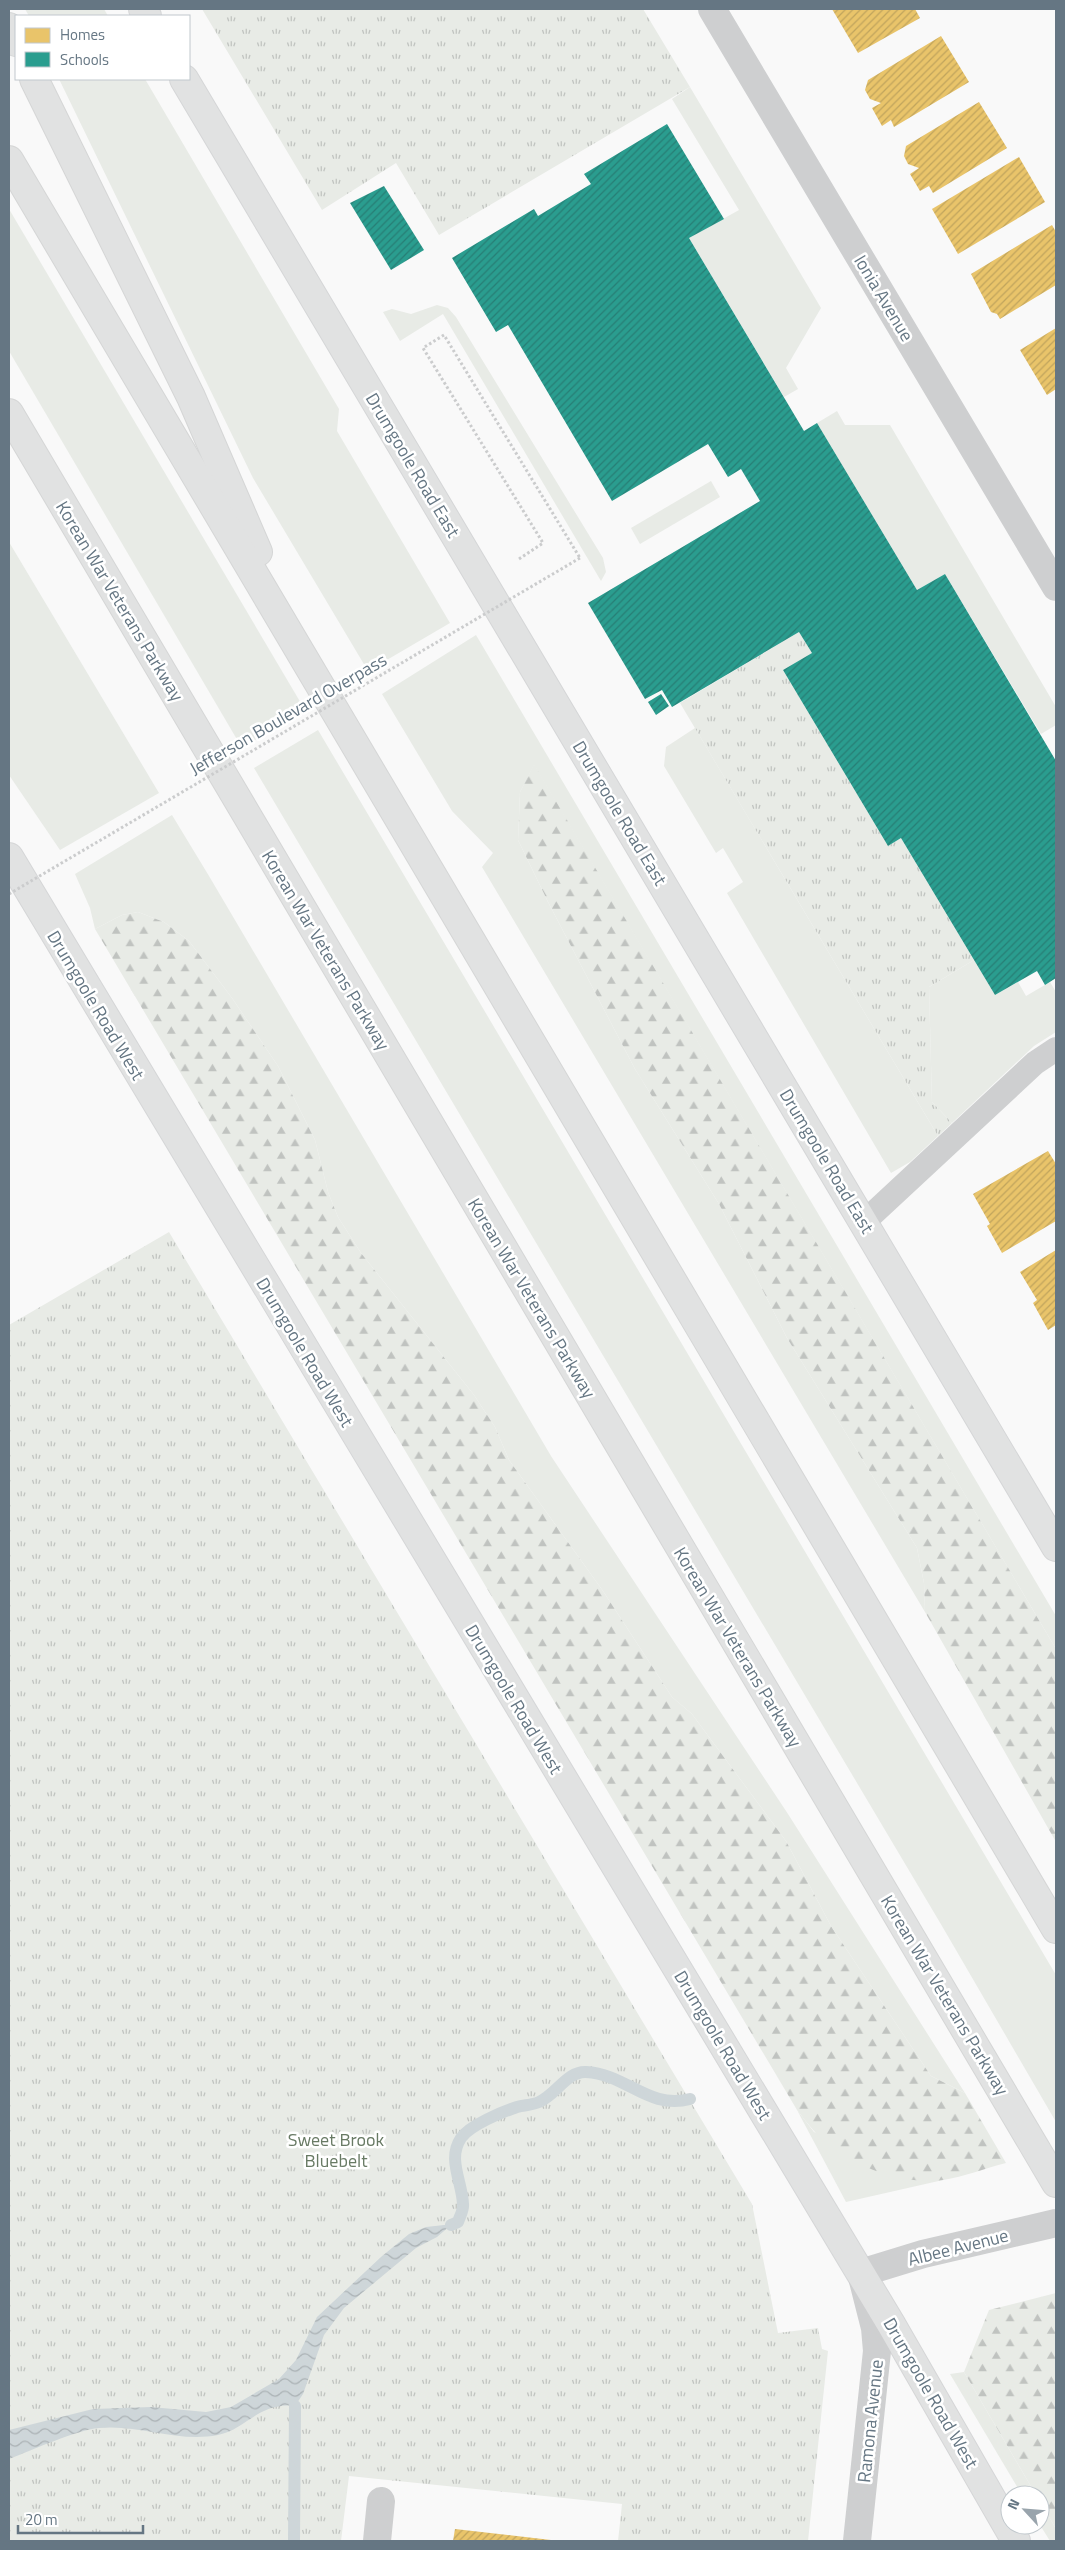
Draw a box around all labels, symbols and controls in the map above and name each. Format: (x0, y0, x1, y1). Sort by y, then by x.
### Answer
legend (15, 15, 190, 80)
text: Homes (60, 23, 105, 46)
text: Schools (60, 48, 109, 71)
street label: Ionia Avenue (848, 250, 920, 346)
street label: Drumgoole Road East (359, 388, 467, 543)
street label: Korean War Veterans Parkway (49, 496, 191, 707)
street label: Jefferson Boulevard Overpass (184, 646, 392, 782)
street label: Drumgoole Road East (566, 736, 674, 891)
street label: Korean War Veterans Parkway (255, 845, 397, 1056)
street label: Drumgoole Road West (41, 925, 152, 1085)
street label: Drumgoole Road East (773, 1084, 881, 1239)
street label: Korean War Veterans Parkway (461, 1193, 603, 1404)
street label: Drumgoole Road West (250, 1272, 361, 1432)
street label: Korean War Veterans Parkway (667, 1542, 809, 1753)
street label: Drumgoole Road West (459, 1619, 570, 1779)
street label: Korean War Veterans Parkway (874, 1890, 1016, 2101)
street label: Drumgoole Road West (668, 1965, 779, 2125)
park label: Sweet Brook Bluebelt (288, 2126, 385, 2174)
street label: Albee Avenue (905, 2221, 1011, 2273)
street label: Drumgoole Road West (877, 2313, 986, 2474)
street label: Ramona Avenue (850, 2358, 890, 2484)
north arrow (1000, 2485, 1050, 2535)
text: N (1001, 2495, 1024, 2513)
scale bar (18, 2502, 142, 2534)
text: 20 m (25, 2508, 58, 2531)

